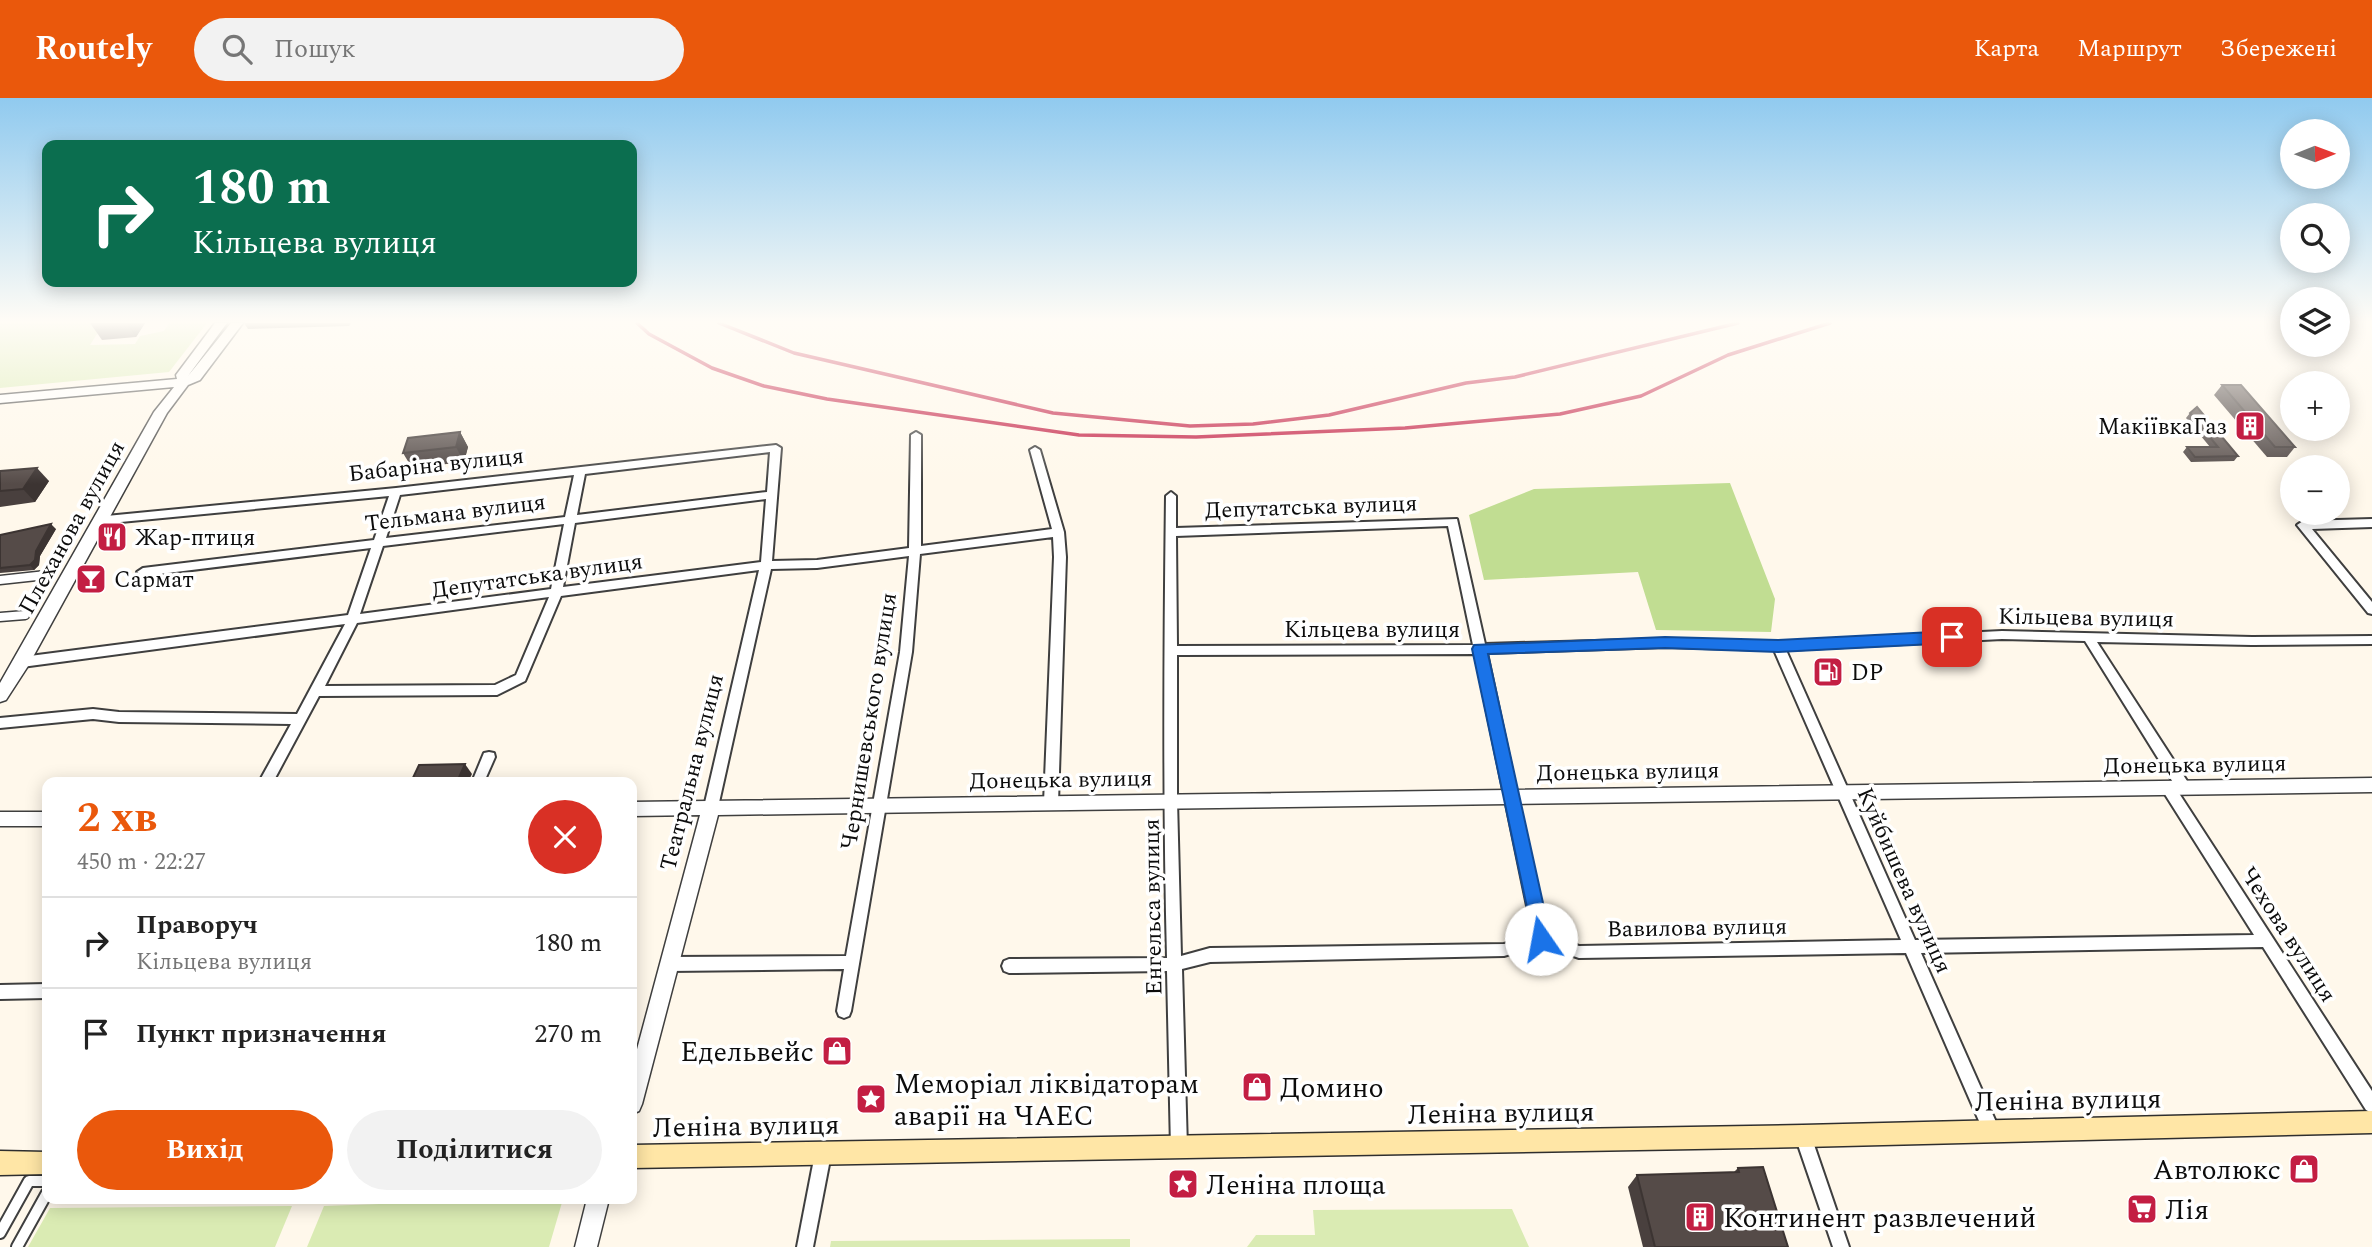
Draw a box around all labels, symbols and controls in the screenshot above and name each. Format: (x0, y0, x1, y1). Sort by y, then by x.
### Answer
search box (194, 18, 684, 81)
text: Routely (35, 24, 152, 74)
text: Пошук (274, 29, 356, 69)
icon: search (218, 30, 256, 68)
text: Карта (1974, 31, 2039, 67)
text: Маршрут (2077, 31, 2182, 67)
text: Збережені (2220, 31, 2337, 67)
north arrow (2280, 119, 2350, 189)
map controls (2280, 119, 2350, 525)
text: 180 m (192, 151, 331, 226)
icon: right (77, 168, 168, 259)
button: search (2280, 203, 2350, 273)
text: Кільцева вулиця (192, 219, 437, 268)
button: layers (2280, 287, 2350, 357)
button: + (2280, 371, 2350, 441)
building icon: МакіївкаГаз (2233, 409, 2267, 443)
place label: МакіївкаГаз (2098, 410, 2227, 445)
street label: Плеханова вулиця (10, 434, 135, 621)
street label: Бабаріна вулиця (347, 439, 526, 492)
button: − (2280, 455, 2350, 525)
street label: Тельмана вулиця (363, 485, 548, 542)
street label: Депутатська вулиця (1204, 486, 1418, 529)
restaurant icon: Жар-птиця (95, 520, 129, 554)
place label: Жар-птиця (135, 521, 255, 556)
street label: Депутатська вулиця (429, 544, 645, 609)
bar icon: Сармат (74, 562, 108, 596)
place label: Сармат (114, 563, 194, 598)
street label: Чернишевського вулиця (832, 590, 907, 852)
street label: Кільцева вулиця (1998, 599, 2174, 638)
pin (1922, 607, 1982, 667)
street label: Кільцева вулиця (1284, 613, 1460, 648)
icon: arrive (1933, 618, 1971, 656)
fuel station icon: DP (1811, 655, 1845, 689)
place label: DP (1851, 656, 1884, 691)
street label: Театральна вулиця (651, 670, 734, 874)
street label: Донецька вулиця (2103, 746, 2287, 785)
street label: Донецька вулиця (1536, 753, 1720, 792)
street label: Донецька вулиця (969, 761, 1153, 800)
street label: Куйбишева вулиця (1847, 782, 1960, 979)
text: 2 хв (77, 787, 157, 850)
button: close (528, 800, 602, 874)
street label: Енгельса вулиця (1134, 818, 1173, 996)
text: 450 m · 22:27 (77, 845, 206, 880)
street label: Чехова вулиця (2231, 860, 2345, 1009)
position arrow (1504, 902, 1578, 976)
text: Праворуч (136, 905, 258, 945)
street label: Вавилова вулиця (1607, 909, 1788, 948)
text: 180 m (534, 923, 602, 963)
icon: right (77, 924, 115, 962)
text: Кільцева вулиця (136, 945, 312, 980)
text: Пункт призначення (136, 1014, 387, 1054)
text: 270 m (534, 1014, 602, 1054)
icon: arrive (77, 1015, 115, 1053)
place label: Едельвейс (680, 1031, 814, 1074)
shop icon: Едельвейс (820, 1034, 854, 1068)
place label: Меморіал ліквідаторам аварії на ЧАЕС (894, 1063, 1199, 1138)
place label: Домино (1280, 1067, 1384, 1110)
shop icon: Домино (1240, 1070, 1274, 1104)
street label: Леніна вулиця (1974, 1077, 2162, 1124)
place icon: Меморіал ліквідаторам аварії на ЧАЕС (854, 1082, 888, 1116)
street label: Леніна вулиця (1407, 1090, 1595, 1137)
street label: Леніна вулиця (652, 1103, 840, 1150)
button: Вихід (77, 1110, 333, 1190)
button: Поділитися (347, 1110, 602, 1190)
place label: Автолюкс (2153, 1149, 2281, 1192)
shop icon: Автолюкс (2287, 1152, 2321, 1186)
place label: Леніна площа (1206, 1164, 1386, 1207)
place icon: Леніна площа (1166, 1167, 1200, 1201)
place label: Лія (2165, 1189, 2209, 1232)
supermarket icon: Лія (2125, 1192, 2159, 1226)
place label: Континент развлечений (1723, 1197, 2036, 1240)
building icon: Континент развлечений (1683, 1200, 1717, 1234)

